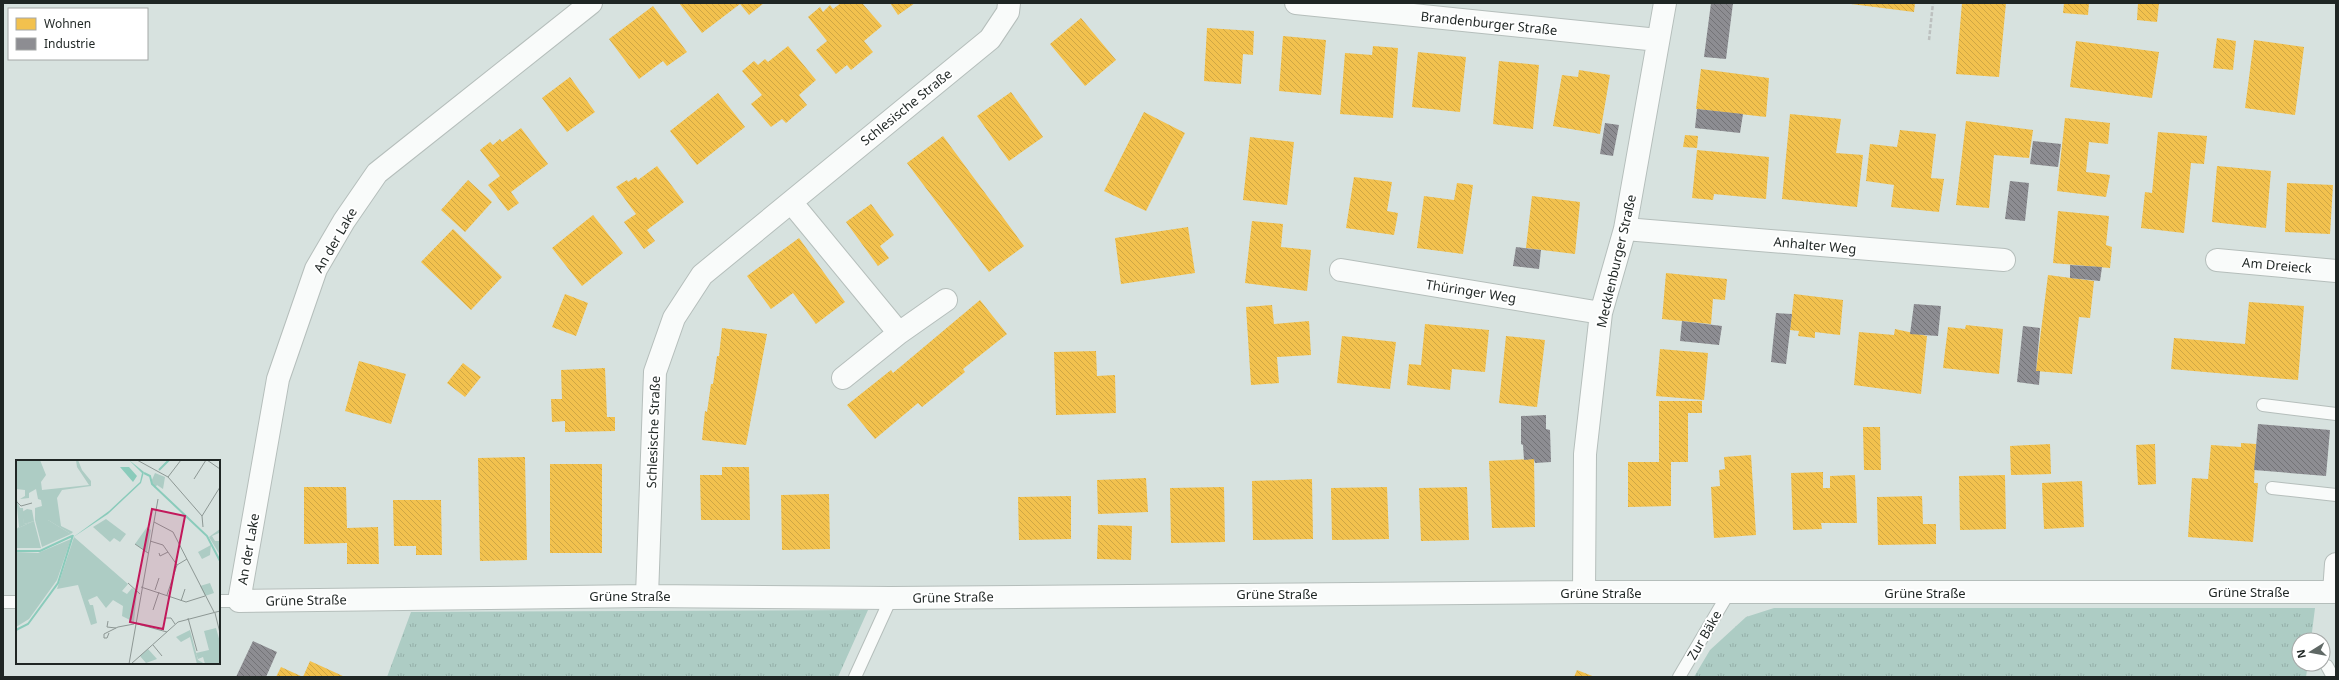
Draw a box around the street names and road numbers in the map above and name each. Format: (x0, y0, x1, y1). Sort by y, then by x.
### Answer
street label: Brandenburger Straße (1420, 7, 1558, 39)
street label: Schlesische Straße (857, 65, 955, 149)
street label: Mecklenburger Straße (1592, 193, 1640, 329)
street label: An der Lake (309, 204, 361, 276)
street label: Anhalter Weg (1773, 232, 1857, 258)
street label: Am Dreieck (2242, 253, 2313, 277)
street label: Thüringer Weg (1425, 275, 1517, 307)
street label: Schlesische Straße (642, 375, 664, 489)
street label: An der Lake (233, 512, 263, 586)
street label: Grüne Straße (2208, 583, 2290, 601)
street label: Grüne Straße (1560, 584, 1642, 602)
street label: Grüne Straße (1884, 584, 1966, 602)
street label: Grüne Straße (1236, 585, 1318, 603)
street label: Grüne Straße (589, 587, 671, 605)
street label: Grüne Straße (912, 587, 994, 607)
street label: Grüne Straße (265, 590, 347, 610)
street label: Zur Bäke (1683, 607, 1725, 663)

